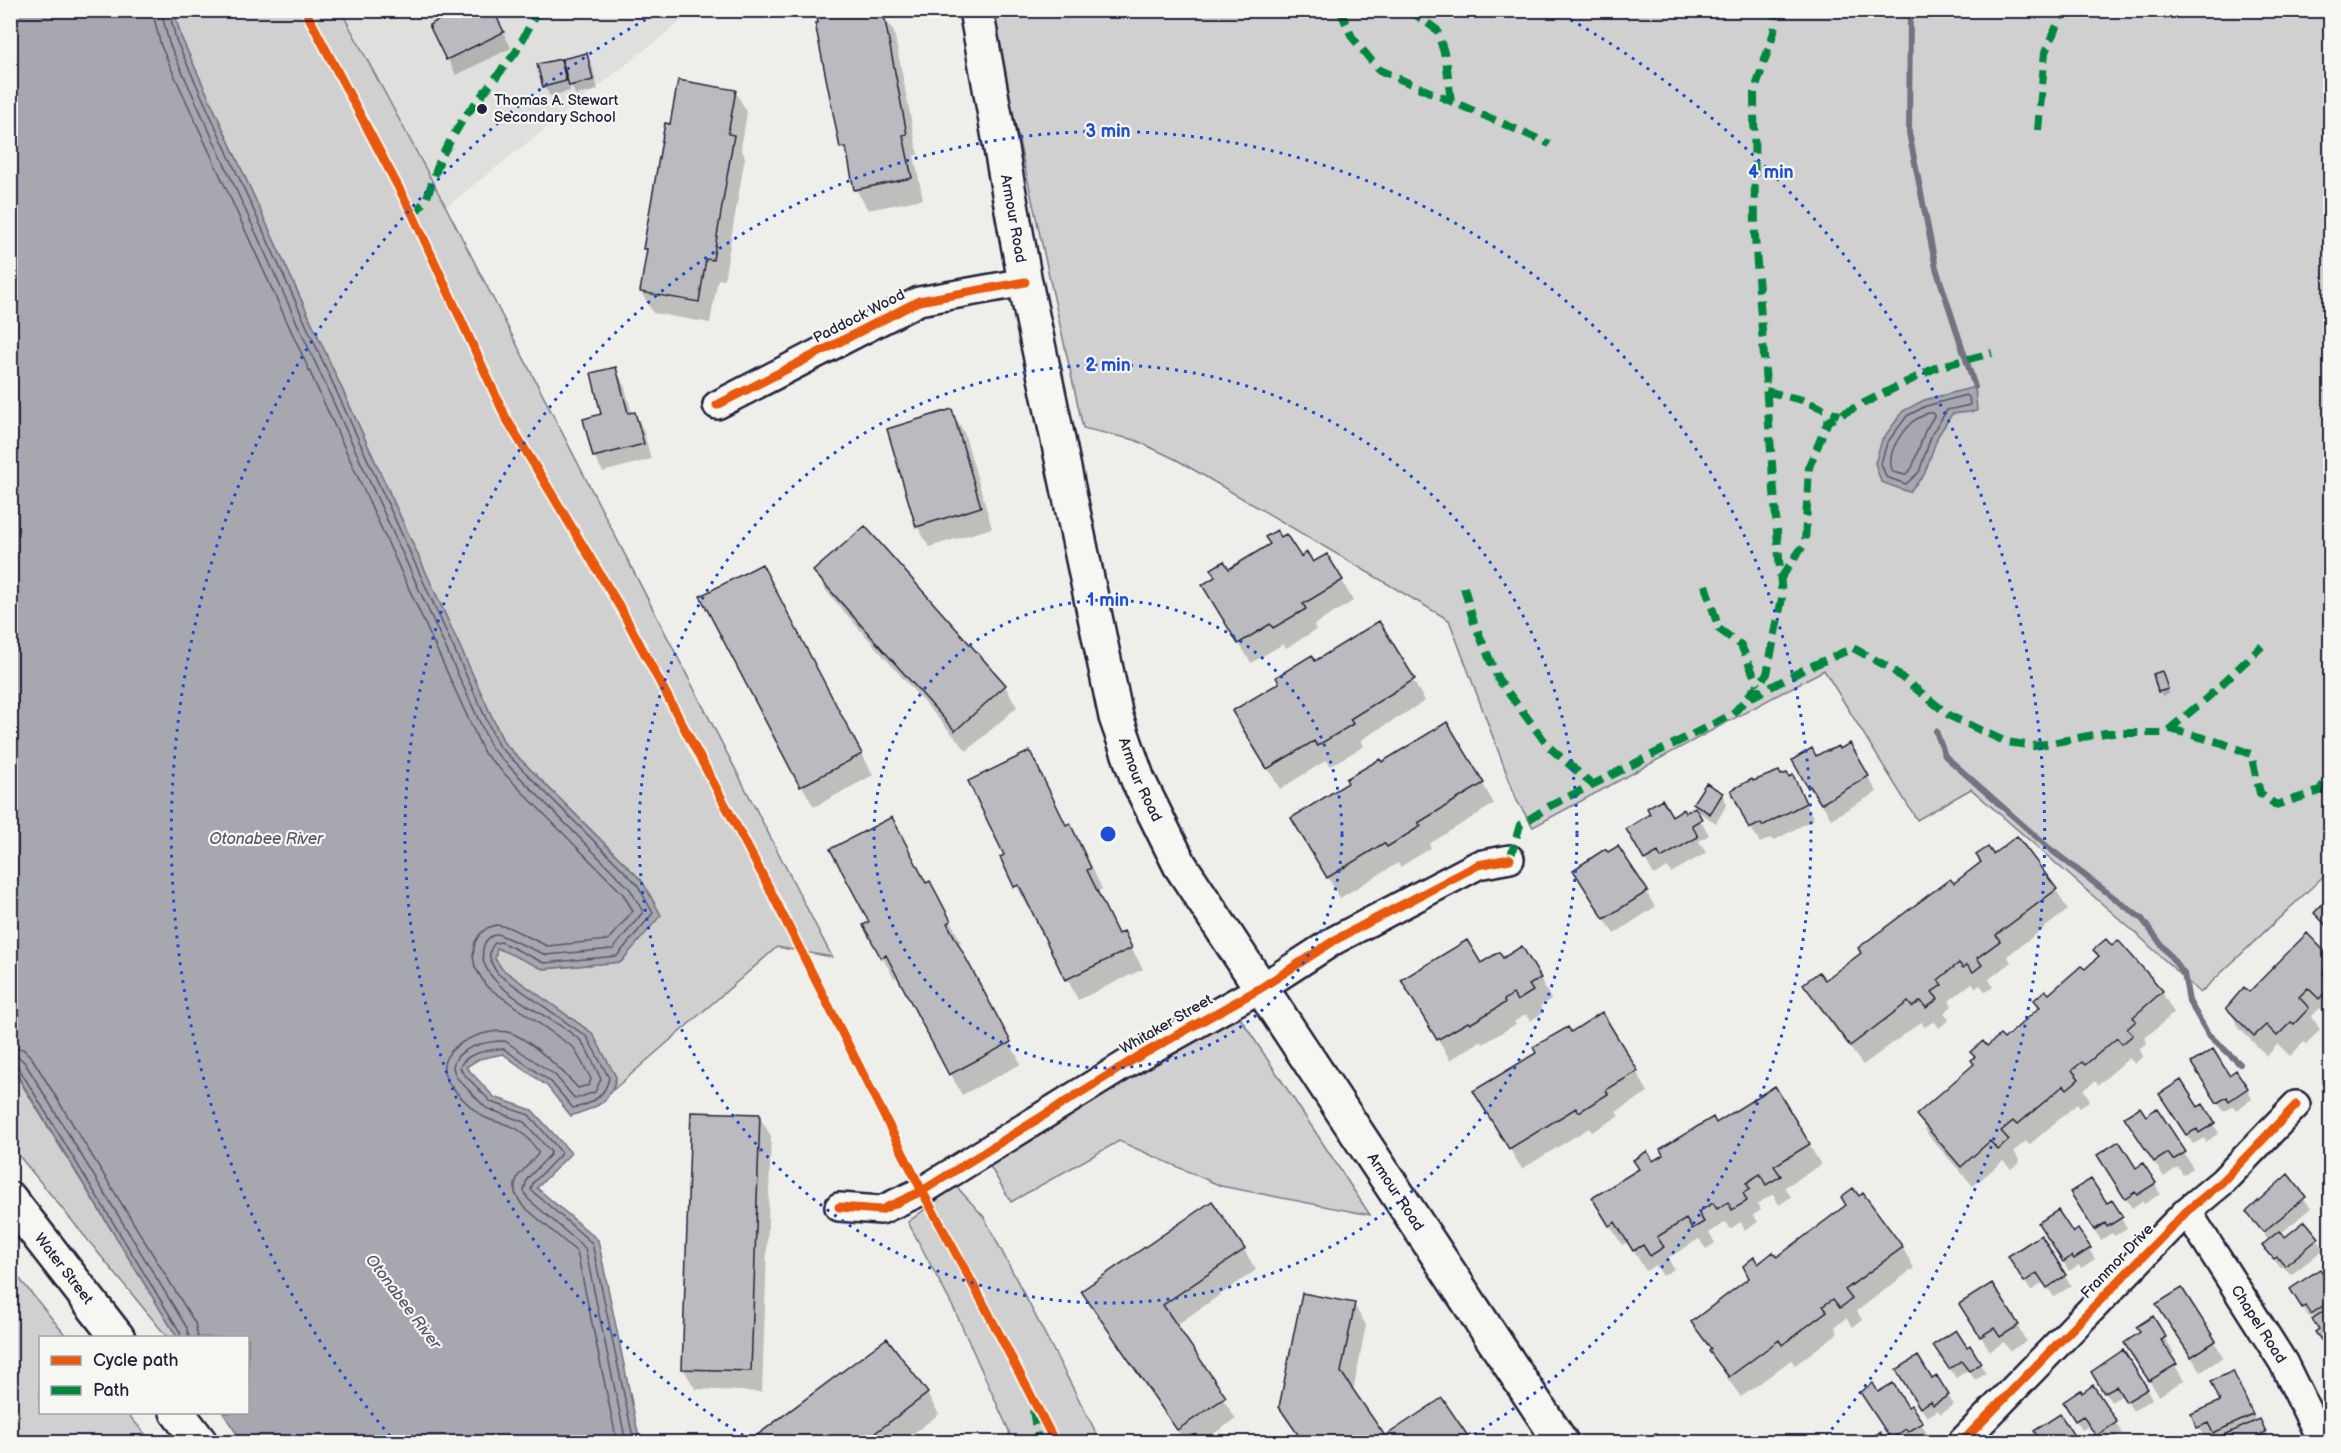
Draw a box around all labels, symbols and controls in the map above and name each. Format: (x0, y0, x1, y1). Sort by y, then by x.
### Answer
place label: Thomas A. Stewart Secondary School (494, 91, 619, 127)
marker: Thomas A. Stewart Secondary School (475, 102, 489, 116)
text: 3 min (1085, 121, 1131, 142)
text: 4 min (1748, 162, 1794, 183)
street label: Armour Road (996, 173, 1030, 264)
street label: Paddock Wood (810, 285, 908, 348)
text: 2 min (1085, 355, 1131, 376)
text: 1 min (1087, 590, 1129, 611)
street label: Armour Road (1114, 735, 1166, 825)
centre of rings (1098, 824, 1118, 844)
water label: Otonabee River (209, 830, 324, 849)
street label: Whitaker Street (1117, 990, 1216, 1059)
street label: Armour Road (1363, 1150, 1428, 1235)
street label: Franmor Drive (2077, 1220, 2158, 1303)
street label: Water Street (30, 1229, 97, 1308)
water label: Otonabee River (361, 1251, 445, 1354)
street label: Chapel Road (2227, 1282, 2290, 1367)
legend (39, 1336, 249, 1414)
text: Cycle path (93, 1350, 179, 1371)
text: Path (93, 1380, 129, 1401)

